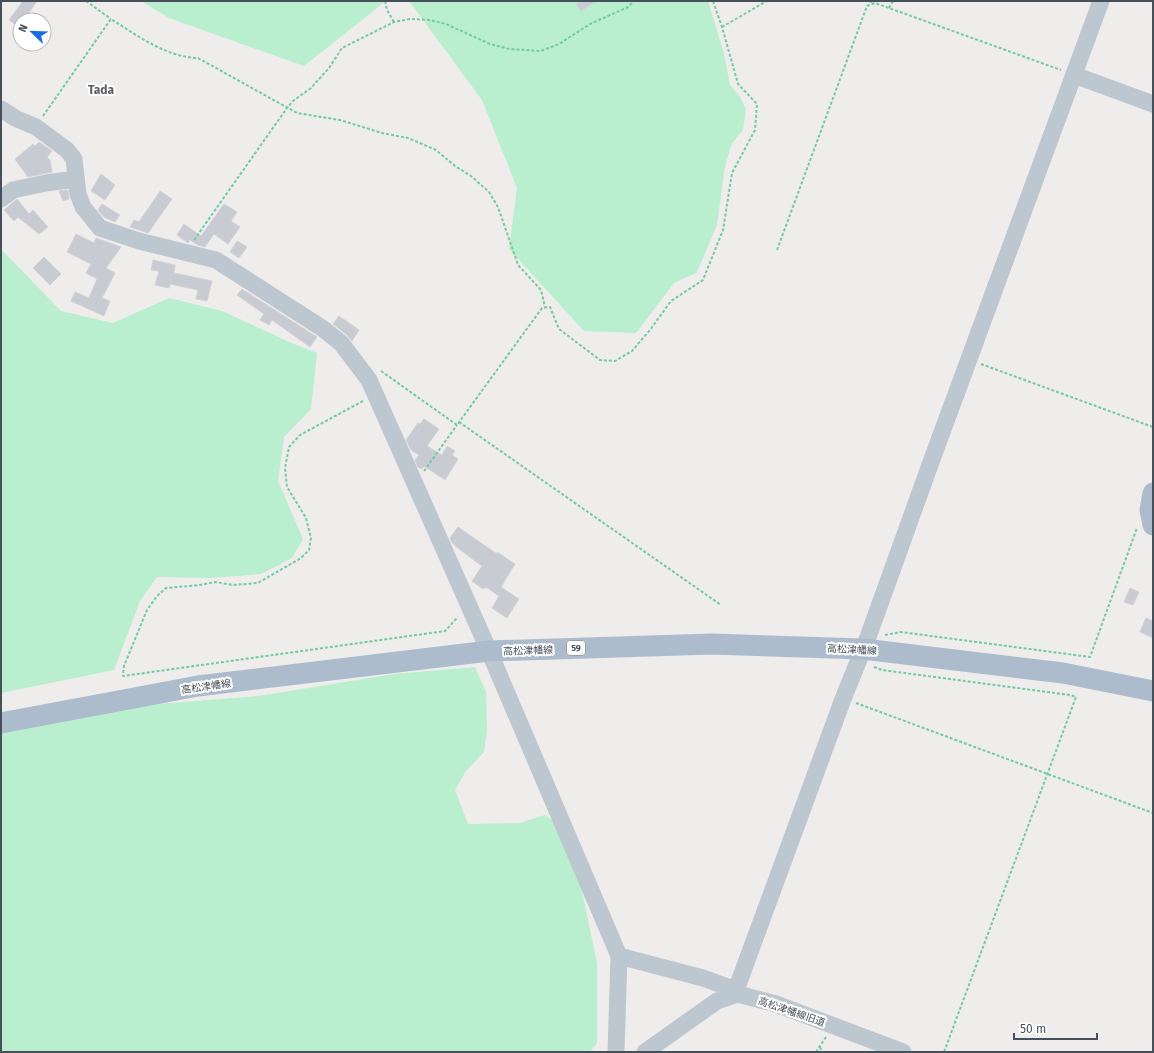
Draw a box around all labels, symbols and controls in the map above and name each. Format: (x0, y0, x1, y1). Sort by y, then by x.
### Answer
north arrow (12, 12, 52, 52)
text: N (16, 22, 31, 34)
district label: Tada (88, 83, 115, 97)
road number: 59 (567, 641, 585, 655)
street label: 高松津幡線 (827, 643, 877, 657)
street label: 高松津幡線 (503, 644, 553, 658)
street label: 高松津幡線 (181, 678, 232, 696)
street label: 高松津幡線旧道 (757, 995, 827, 1029)
scale bar (1014, 1015, 1097, 1041)
text: 50 m (1020, 1022, 1046, 1036)

